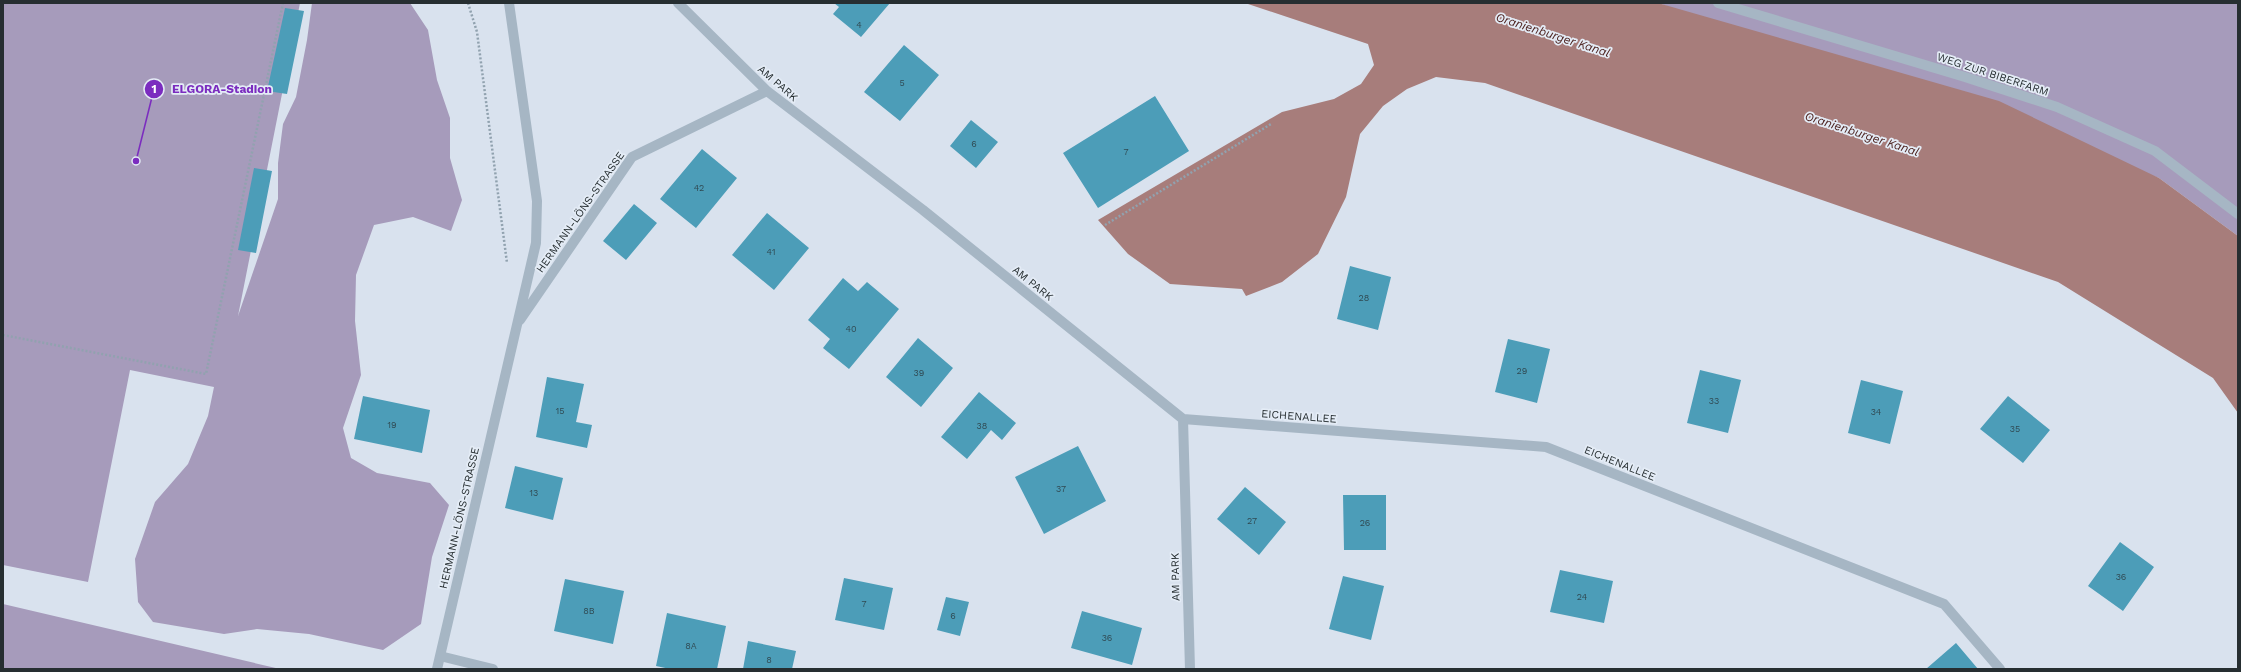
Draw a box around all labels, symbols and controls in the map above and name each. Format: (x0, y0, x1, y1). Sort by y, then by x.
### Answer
water label: Oranienburger Kanal (1494, 10, 1612, 60)
house number: 4 (856, 20, 862, 30)
street label: WEG ZUR BIBERFARM (1935, 50, 2050, 99)
street label: AM PARK (755, 63, 800, 104)
callout: ELGORA-Stadion (144, 77, 279, 101)
house number: 5 (899, 78, 905, 88)
text: 1 (151, 82, 157, 96)
text: ELGORA-Stadion (172, 82, 272, 96)
water label: Oranienburger Kanal (1803, 109, 1921, 159)
house number: 6 (971, 139, 977, 149)
house number: 7 (1123, 147, 1129, 157)
street label: HERMANN-LÖNS-STRASSE (533, 149, 627, 275)
house number: 42 (694, 183, 704, 193)
house number: 41 (767, 247, 775, 257)
street label: AM PARK (1010, 263, 1056, 304)
house number: 28 (1359, 293, 1369, 303)
house number: 40 (845, 324, 857, 334)
house number: 29 (1517, 366, 1527, 376)
house number: 39 (914, 368, 924, 378)
house number: 33 (1709, 396, 1719, 406)
house number: 15 (556, 406, 564, 416)
street label: EICHENALLEE (1261, 407, 1337, 426)
house number: 34 (1871, 407, 1882, 417)
house number: 19 (387, 420, 397, 430)
house number: 38 (977, 421, 987, 431)
house number: 35 (2010, 424, 2020, 434)
street label: EICHENALLEE (1582, 443, 1657, 484)
street label: HERMANN-LÖNS-STRASSE (436, 446, 482, 590)
house number: 37 (1056, 484, 1066, 494)
house number: 13 (530, 488, 538, 498)
house number: 27 (1247, 516, 1257, 526)
house number: 26 (1360, 518, 1370, 528)
street label: AM PARK (1169, 553, 1182, 601)
house number: 36 (2116, 572, 2126, 582)
house number: 24 (1577, 592, 1588, 602)
house number: 7 (861, 599, 867, 609)
house number: 8B (583, 606, 595, 616)
house number: 6 (950, 611, 956, 621)
house number: 36 (1102, 633, 1112, 643)
house number: 8A (685, 641, 697, 651)
house number: 8 (766, 655, 772, 665)

